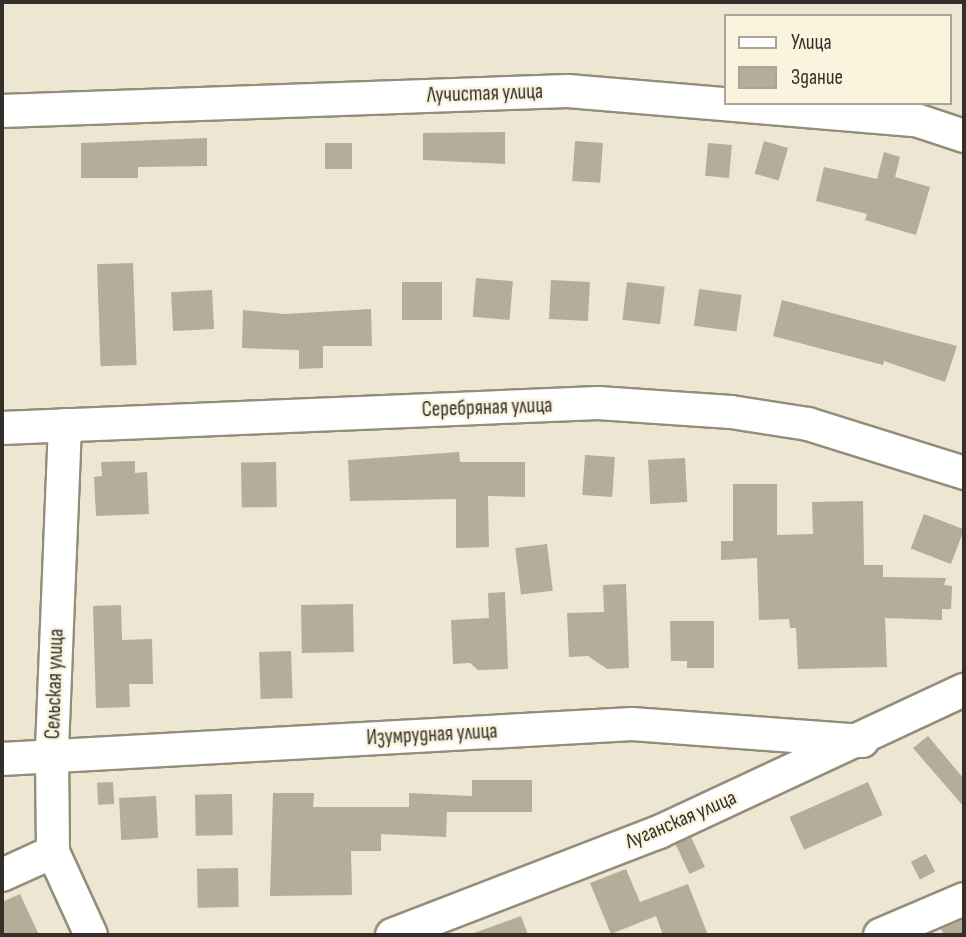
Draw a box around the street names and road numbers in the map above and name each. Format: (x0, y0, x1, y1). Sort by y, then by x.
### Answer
street label: Лучистая улица (427, 79, 543, 109)
street label: Серебряная улица (421, 393, 553, 423)
street label: Сельская улица (40, 628, 70, 740)
street label: Изумрудная улица (366, 719, 498, 751)
street label: Луганская улица (622, 785, 740, 855)

